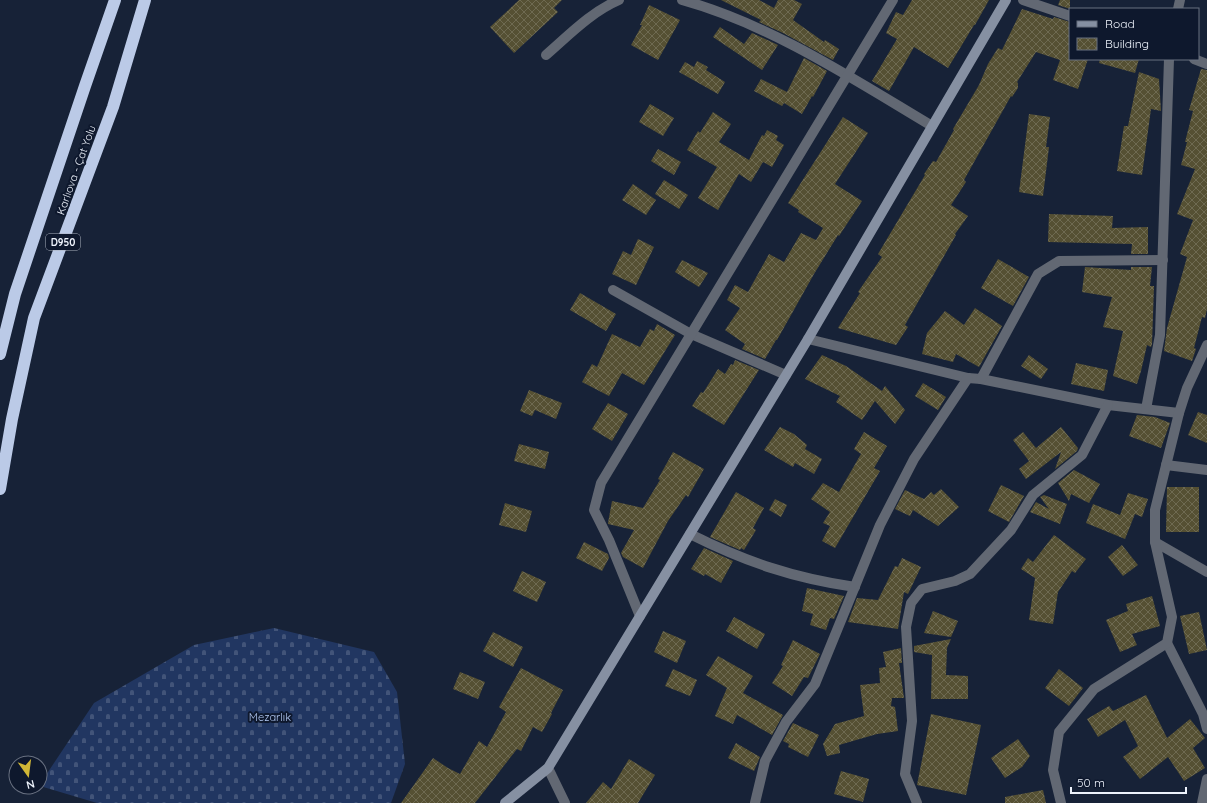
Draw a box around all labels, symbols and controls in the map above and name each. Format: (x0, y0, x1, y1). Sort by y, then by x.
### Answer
legend (1069, 8, 1199, 60)
text: Road (1105, 16, 1135, 31)
text: Building (1105, 36, 1149, 51)
street label: Karlıova - Çat Yolu (53, 123, 99, 217)
road number: D950 (46, 234, 80, 250)
park label: Mezarlık (249, 710, 291, 724)
north arrow (8, 755, 48, 795)
scale bar (1071, 769, 1186, 795)
text: 50 m (1077, 775, 1105, 790)
text: N (25, 777, 36, 792)

